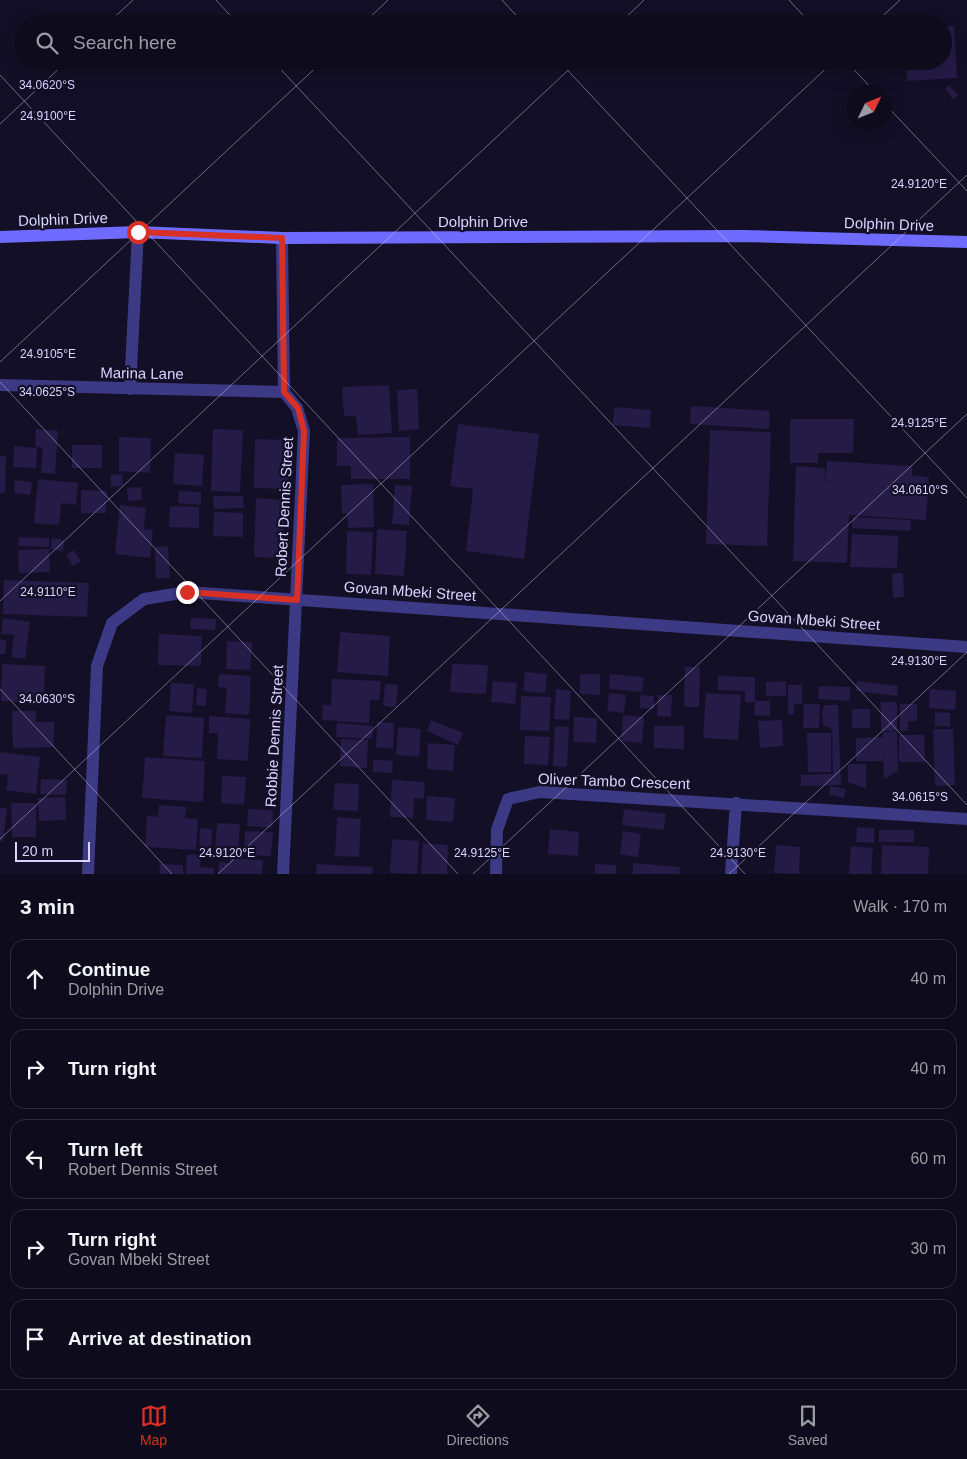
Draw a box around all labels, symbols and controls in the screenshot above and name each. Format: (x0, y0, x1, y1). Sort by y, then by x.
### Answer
search box (15, 15, 952, 70)
icon: search (33, 29, 61, 57)
text: Search here (73, 32, 177, 53)
text: 34.0620°S (19, 78, 75, 92)
north arrow (847, 85, 892, 130)
text: 24.9100°E (20, 109, 76, 123)
text: 24.9120°E (891, 177, 947, 191)
street label: Dolphin Drive (18, 209, 108, 229)
street label: Dolphin Drive (438, 213, 528, 230)
street label: Dolphin Drive (844, 214, 934, 234)
route start (127, 221, 150, 244)
text: 24.9105°E (20, 347, 76, 361)
street label: Marina Lane (100, 364, 184, 382)
text: 34.0625°S (19, 385, 75, 399)
text: 24.9125°E (891, 416, 947, 430)
street label: Robert Dennis Street (272, 436, 296, 577)
text: 34.0610°S (892, 483, 948, 497)
street label: Govan Mbeki Street (343, 578, 478, 604)
route end (176, 581, 199, 604)
text: 24.9110°E (20, 585, 76, 599)
street label: Govan Mbeki Street (747, 607, 882, 633)
text: 24.9130°E (891, 654, 947, 668)
street label: Robbie Dennis Street (262, 664, 286, 808)
text: 34.0630°S (19, 692, 75, 706)
street label: Oliver Tambo Crescent (538, 770, 691, 792)
text: 34.0615°S (892, 790, 948, 804)
scale bar (15, 839, 90, 862)
text: 20 m (22, 843, 53, 859)
text: 24.9120°E (199, 846, 255, 860)
text: 24.9125°E (454, 846, 510, 860)
text: 24.9130°E (710, 846, 766, 860)
text: 3 min (20, 895, 75, 918)
text: Walk · 170 m (853, 898, 947, 915)
text: Continue (68, 959, 150, 980)
icon: ahead (21, 965, 49, 993)
text: 40 m (910, 970, 946, 987)
text: Dolphin Drive (68, 981, 164, 998)
icon: right (21, 1055, 49, 1083)
text: Turn right (68, 1058, 156, 1079)
text: 40 m (910, 1060, 946, 1077)
text: Turn left (68, 1139, 143, 1160)
icon: left (21, 1145, 49, 1173)
text: 60 m (910, 1150, 946, 1167)
text: Robert Dennis Street (68, 1161, 217, 1178)
text: Turn right (68, 1229, 156, 1250)
icon: right (21, 1235, 49, 1263)
text: 30 m (910, 1240, 946, 1257)
text: Govan Mbeki Street (68, 1251, 209, 1268)
icon: arrive (21, 1325, 49, 1353)
text: Arrive at destination (68, 1328, 252, 1349)
tab: Map (140, 1402, 168, 1448)
tab: Directions (447, 1402, 509, 1448)
tab: Saved (788, 1402, 827, 1448)

